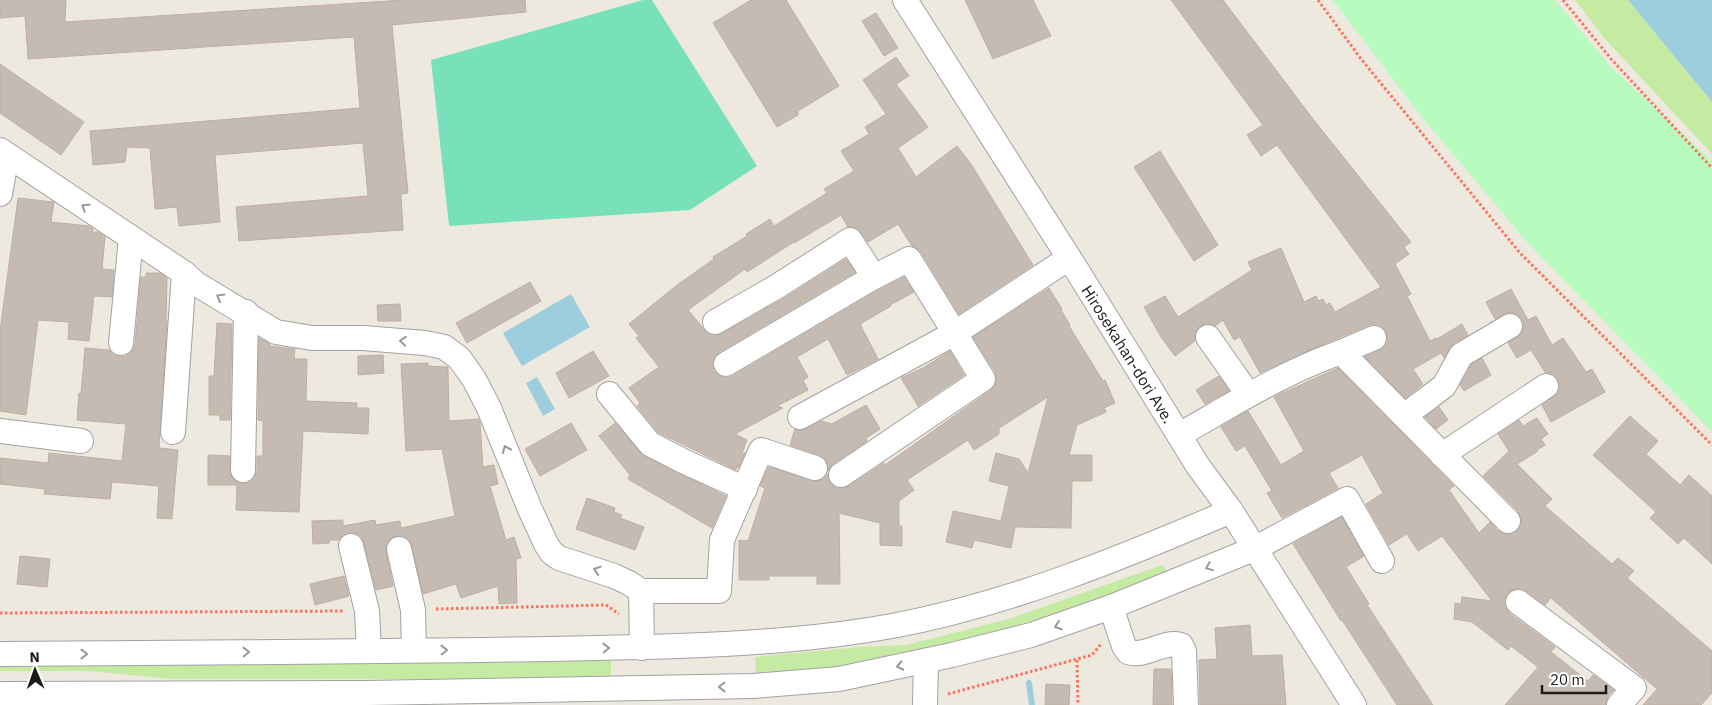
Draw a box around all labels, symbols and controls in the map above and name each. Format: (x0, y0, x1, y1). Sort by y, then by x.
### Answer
one-way arrow (81, 204, 91, 213)
street label: Hirosekahan-dori Ave. (1077, 281, 1179, 427)
one-way arrow (217, 294, 226, 304)
one-way arrow (399, 336, 407, 347)
one-way arrow (501, 445, 512, 454)
one-way arrow (1205, 561, 1214, 572)
one-way arrow (593, 566, 602, 576)
one-way arrow (1054, 620, 1062, 630)
one-way arrow (602, 643, 610, 653)
north arrow (10, 645, 60, 695)
one-way arrow (440, 645, 448, 655)
one-way arrow (242, 647, 250, 657)
text: N (29, 648, 40, 666)
one-way arrow (80, 649, 88, 659)
one-way arrow (896, 660, 905, 671)
scale bar (1542, 662, 1606, 694)
text: 20 m (1550, 670, 1585, 689)
one-way arrow (718, 681, 726, 692)

